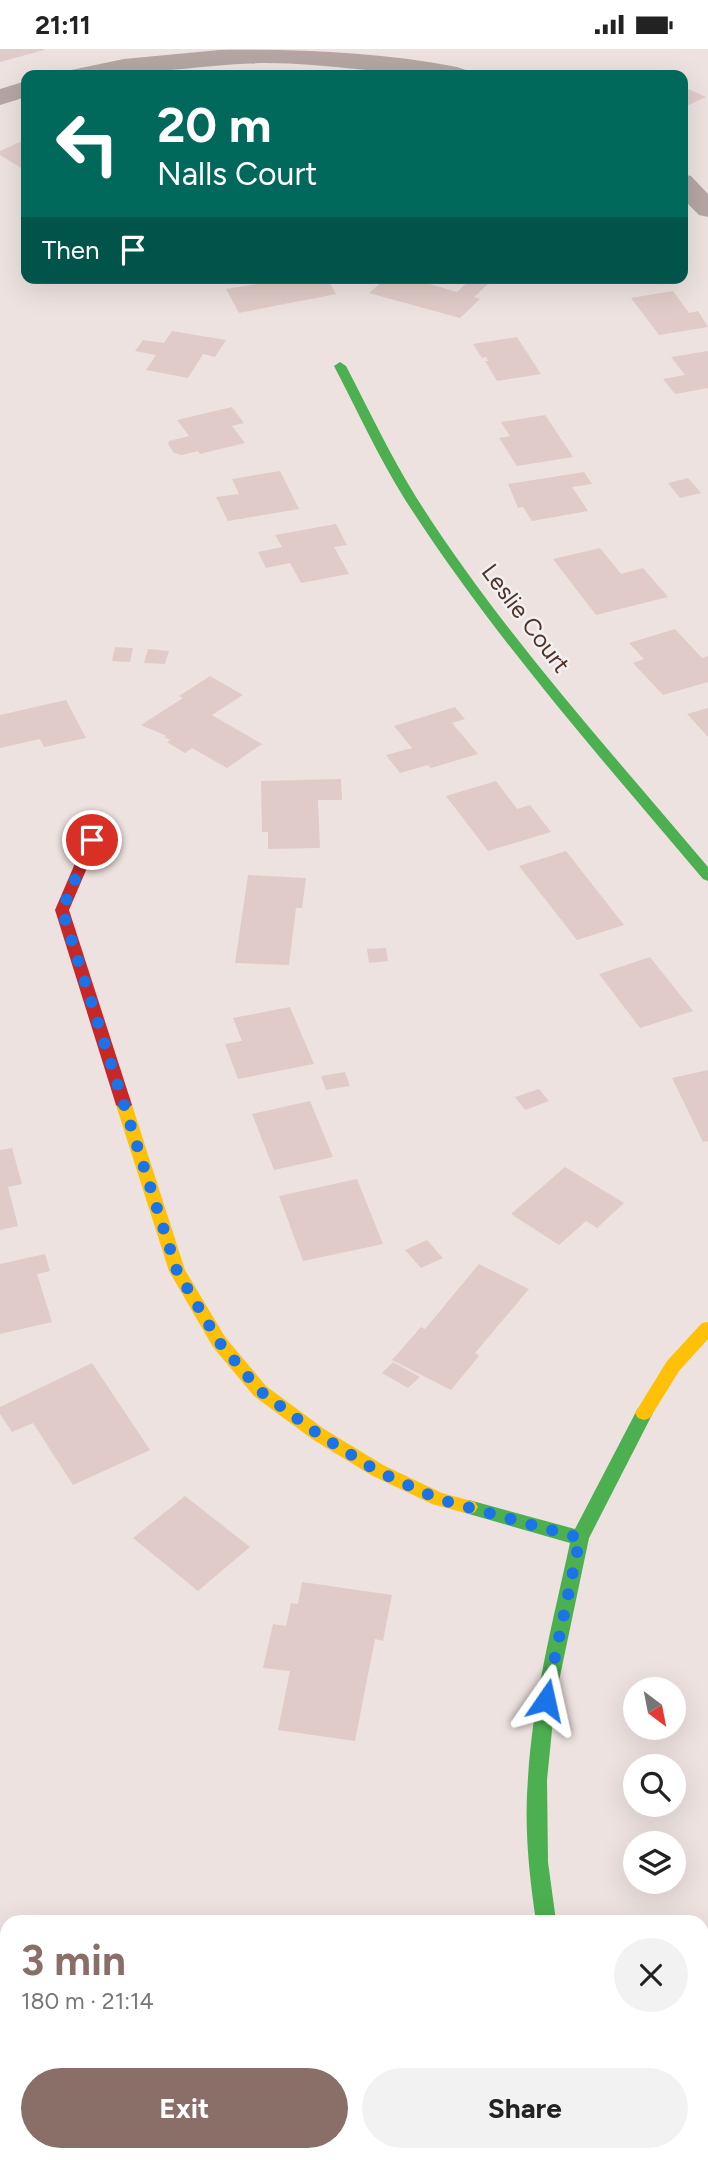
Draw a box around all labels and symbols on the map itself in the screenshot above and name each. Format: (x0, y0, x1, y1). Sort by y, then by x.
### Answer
street label: Leslie Court (476, 558, 576, 678)
pin (62, 810, 122, 870)
position arrow (509, 1663, 583, 1737)
north arrow (623, 1677, 686, 1739)

